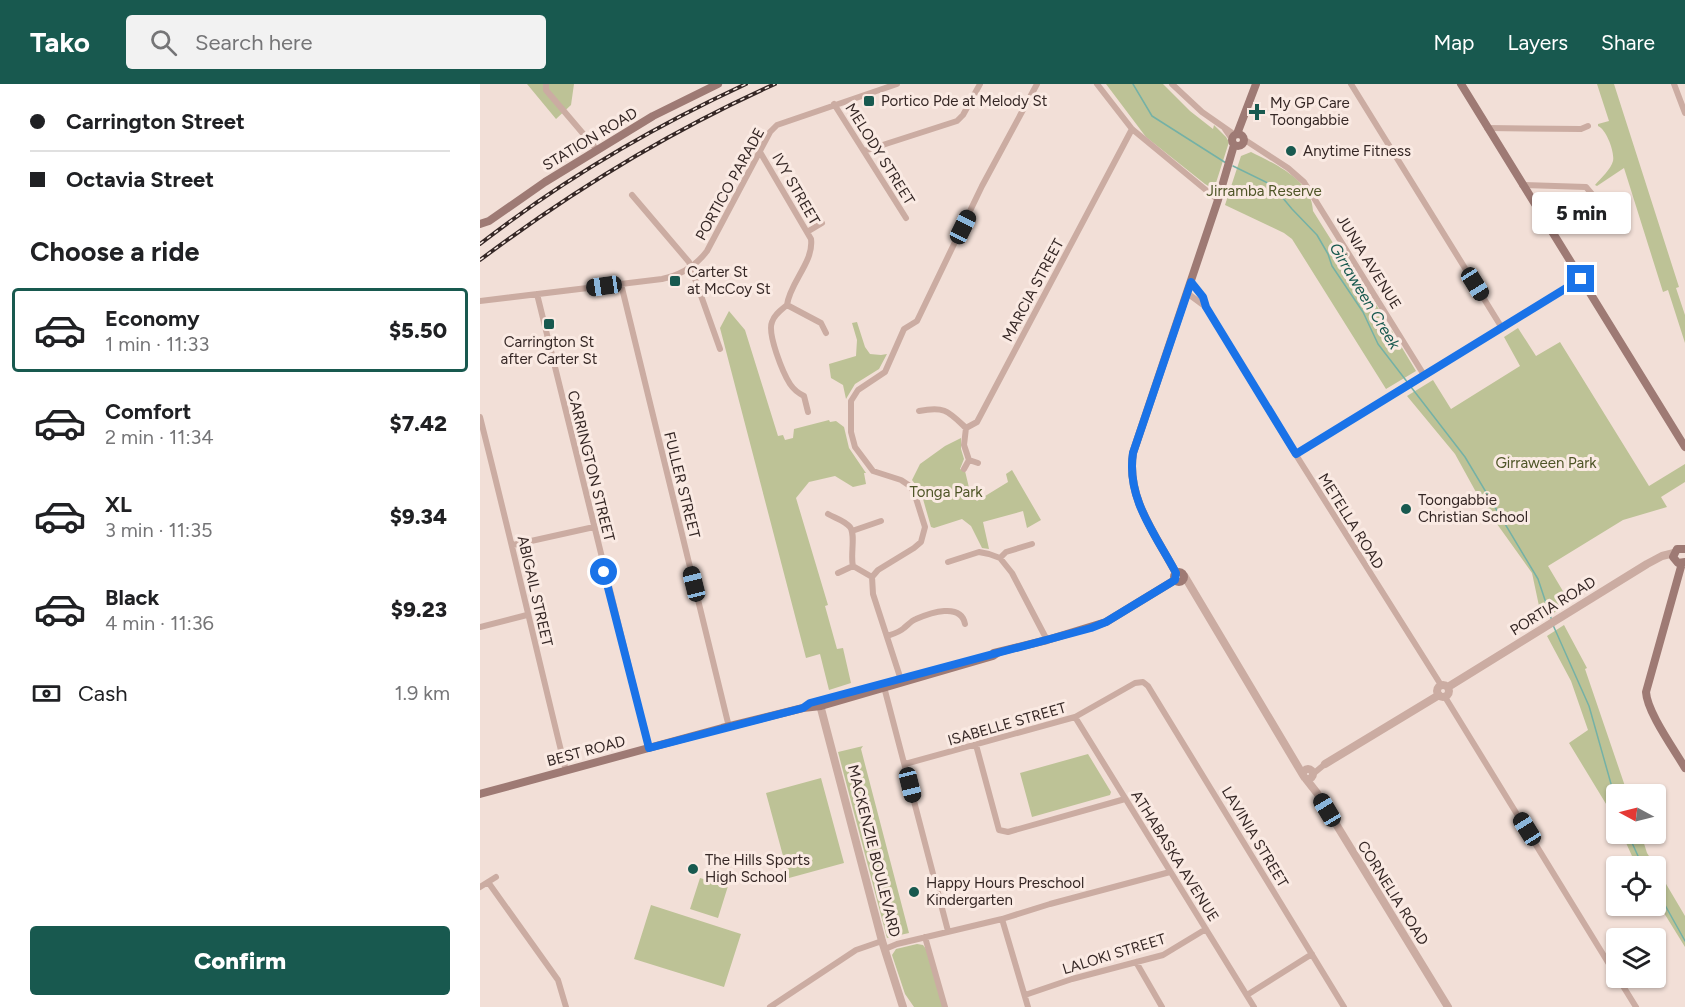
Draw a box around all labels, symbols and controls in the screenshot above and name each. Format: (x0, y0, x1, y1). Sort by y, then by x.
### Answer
search box (126, 15, 546, 69)
text: Tako (30, 25, 90, 59)
icon: search (147, 26, 180, 59)
text: Search here (195, 29, 313, 56)
text: Map (1434, 30, 1474, 55)
text: Layers (1507, 30, 1568, 55)
text: Share (1601, 30, 1655, 55)
place label: Portico Pde at Melody St (881, 92, 1048, 110)
marker: Portico Pde at Melody St (862, 94, 876, 108)
place label: My GP Care Toongabbie (1270, 94, 1350, 129)
street label: MELODY STREET (841, 100, 919, 209)
marker: My GP Care Toongabbie (1248, 103, 1266, 121)
street label: STATION ROAD (539, 104, 641, 174)
text: Carrington Street (66, 108, 245, 135)
street label: PORTICO PARADE (692, 125, 768, 243)
place label: Anytime Fitness (1303, 142, 1411, 160)
marker: Anytime Fitness (1284, 144, 1298, 158)
street label: IVY STREET (768, 150, 824, 229)
text: Octavia Street (66, 166, 214, 193)
park label: Jirramba Reserve (1206, 182, 1322, 200)
callout: 5 min (1532, 192, 1630, 234)
text: 5 min (1556, 201, 1607, 225)
car (947, 207, 979, 247)
street label: JUNIA AVENUE (1333, 212, 1405, 312)
text: Choose a ride (30, 235, 199, 268)
street label: MARCIA STREET (998, 235, 1068, 345)
water label: Girraween Creek (1326, 239, 1405, 354)
place label: Carter St at McCoy St (687, 263, 771, 298)
car (1458, 264, 1492, 304)
route end (1567, 265, 1594, 292)
marker: Carter St at McCoy St (668, 274, 682, 288)
car (585, 275, 623, 297)
icon: car (33, 303, 87, 357)
text: Economy (105, 305, 200, 332)
text: $5.50 (389, 317, 447, 344)
marker: Carrington St after Carter St (542, 317, 556, 331)
text: 1 min · 11:33 (105, 332, 209, 356)
place label: Carrington St after Carter St (501, 333, 598, 368)
street label: CARRINGTON STREET (564, 389, 619, 544)
icon: car (33, 396, 87, 450)
text: Comfort (105, 398, 191, 425)
text: $7.42 (390, 410, 447, 437)
text: 2 min · 11:34 (105, 425, 214, 449)
street label: FULLER STREET (660, 430, 704, 541)
park label: Girraween Park (1495, 454, 1597, 472)
street label: METELLA ROAD (1314, 470, 1388, 572)
park label: Tonga Park (909, 483, 983, 501)
icon: car (33, 489, 87, 543)
text: XL (105, 491, 132, 518)
place label: Toongabbie Christian School (1418, 491, 1528, 526)
marker: Toongabbie Christian School (1399, 502, 1413, 516)
text: $9.34 (390, 503, 447, 530)
text: 3 min · 11:35 (105, 518, 213, 542)
street label: ABIGAIL STREET (513, 534, 557, 649)
route start (590, 558, 617, 585)
car (681, 564, 707, 604)
street label: PORTIA ROAD (1507, 573, 1599, 639)
icon: car (33, 582, 87, 636)
text: Black (105, 584, 159, 611)
text: $9.23 (391, 596, 447, 623)
text: 4 min · 11:36 (105, 611, 214, 635)
icon: cash (30, 677, 63, 710)
text: Cash (78, 680, 128, 707)
text: 1.9 km (395, 681, 450, 705)
street label: ISABELLE STREET (946, 698, 1069, 750)
street label: BEST ROAD (545, 732, 627, 770)
street label: MACKENZIE BOULEVARD (844, 763, 904, 939)
car (897, 765, 923, 805)
street label: LAVINIA STREET (1218, 783, 1292, 891)
north arrow (1606, 784, 1666, 844)
map controls (1606, 784, 1666, 988)
street label: ATHABASKA AVENUE (1127, 787, 1223, 925)
car (1310, 790, 1344, 830)
car (1510, 809, 1544, 849)
street label: CORNELIA ROAD (1354, 838, 1432, 948)
place label: The Hills Sports High School (705, 851, 810, 886)
button: locate (1606, 856, 1666, 916)
marker: The Hills Sports High School (686, 862, 700, 876)
place label: Happy Hours Preschool Kindergarten (926, 874, 1084, 909)
marker: Happy Hours Preschool Kindergarten (907, 885, 921, 899)
button: Confirm (30, 926, 450, 995)
button: layers (1606, 928, 1666, 988)
street label: LALOKI STREET (1060, 930, 1168, 978)

